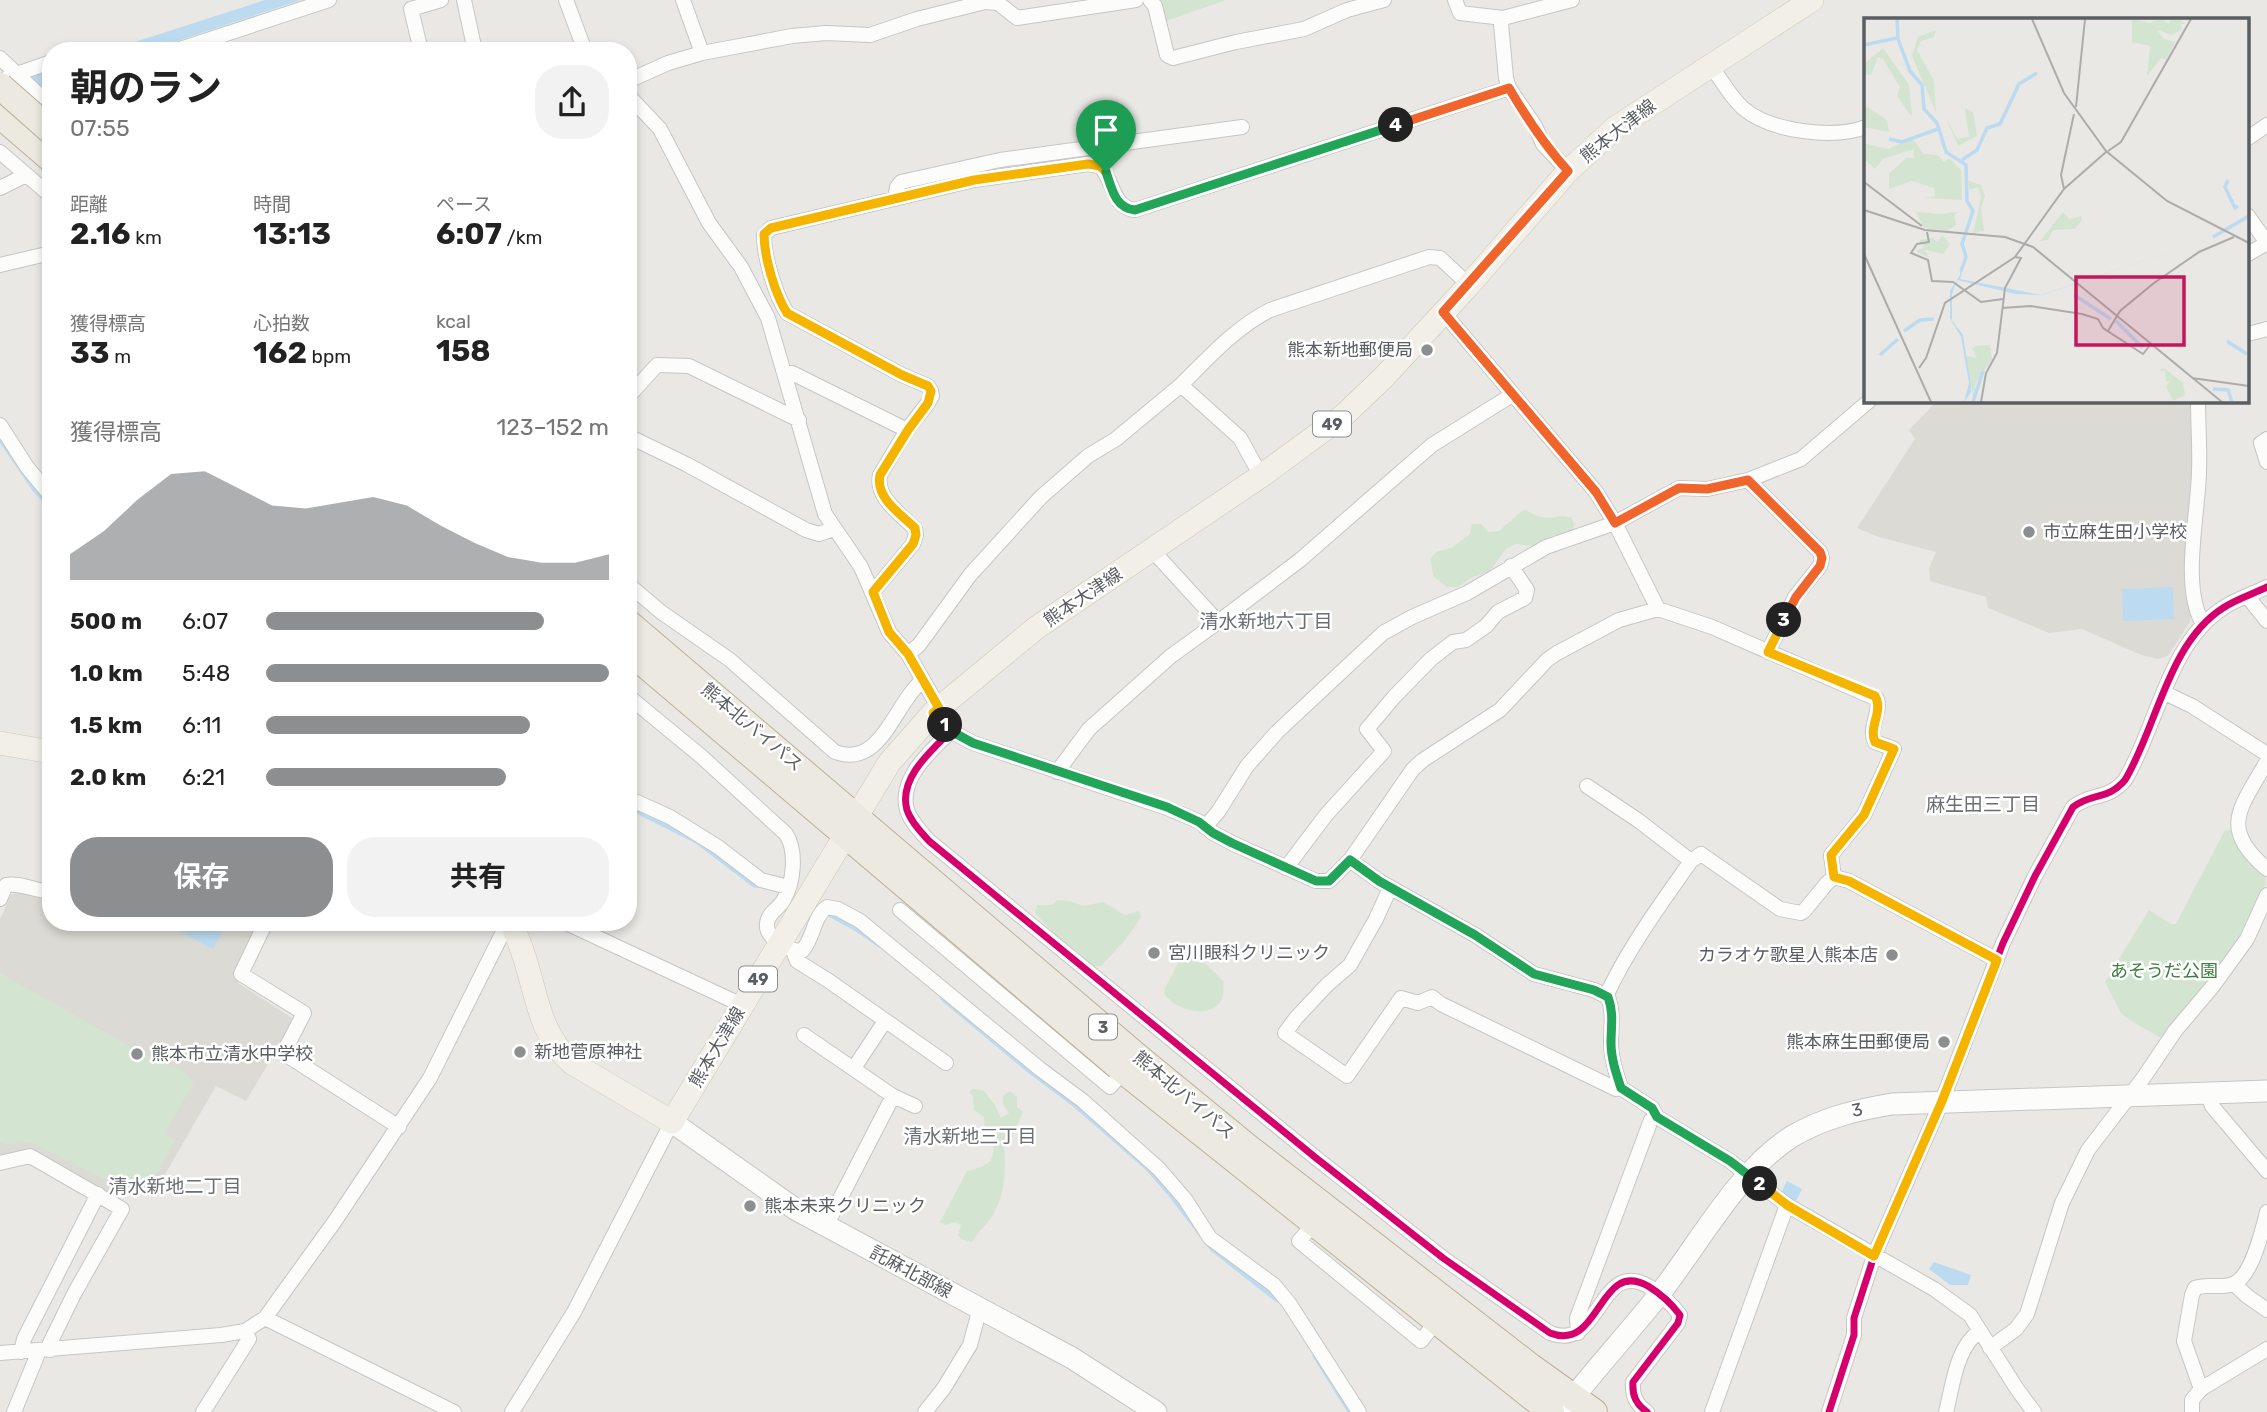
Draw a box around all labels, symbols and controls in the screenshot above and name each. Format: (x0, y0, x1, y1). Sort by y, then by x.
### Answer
inset map (1864, 18, 2250, 402)
text: 朝のラン (70, 65, 222, 111)
button: share (535, 65, 609, 139)
street label: 熊本大津線 (1576, 95, 1660, 167)
pin (1076, 100, 1136, 172)
pin: 4 (1378, 108, 1414, 142)
icon: arrive (1087, 111, 1125, 149)
text: 4 (1389, 113, 1402, 136)
text: 07:55 (70, 114, 130, 142)
text: 距離 (70, 193, 108, 216)
text: 時間 (253, 193, 291, 216)
text: ペース (436, 193, 492, 216)
text: 2.16 (70, 216, 131, 252)
text: 13:13 (253, 216, 331, 252)
text: 6:07 (436, 216, 502, 252)
text: km (131, 226, 162, 249)
text: /km (502, 226, 542, 249)
text: kcal (436, 310, 471, 333)
text: 獲得標高 (70, 312, 146, 335)
text: 心拍数 (253, 312, 310, 335)
text: 158 (436, 333, 491, 369)
text: 33 (70, 335, 110, 371)
text: 162 (253, 335, 307, 371)
place label: 熊本新地郵便局 (1287, 339, 1413, 361)
marker: 熊本新地郵便局 (1419, 342, 1435, 358)
text: m (110, 345, 131, 368)
text: bpm (307, 345, 351, 368)
road number: 49 (1313, 412, 1351, 436)
text: 123–152 m (496, 413, 609, 441)
text: 獲得標高 (70, 418, 162, 446)
place label: 市立麻生田小学校 (2043, 521, 2187, 543)
marker: 市立麻生田小学校 (2021, 524, 2037, 540)
street label: 熊本大津線 (1040, 563, 1126, 631)
pin: 3 (1766, 602, 1802, 638)
text: 500 m (70, 607, 142, 635)
text: 6:07 (182, 607, 228, 635)
text: 3 (1777, 608, 1790, 631)
district label: 清水新地六丁目 (1199, 610, 1333, 633)
text: 1.0 km (70, 659, 143, 687)
text: 5:48 (182, 659, 230, 687)
street label: 熊本北バイパス (697, 678, 807, 776)
pin: 1 (928, 708, 962, 742)
text: 1.5 km (70, 711, 142, 739)
text: 6:11 (182, 711, 221, 739)
text: 1 (940, 713, 949, 736)
text: 2.0 km (70, 763, 146, 791)
text: 6:21 (182, 763, 225, 791)
district label: 麻生田三丁目 (1926, 793, 2040, 816)
button: 保存 (70, 837, 333, 917)
button: 共有 (347, 837, 609, 917)
place label: 宮川眼科クリニック (1168, 942, 1330, 964)
place label: カラオケ歌星人熊本店 (1698, 944, 1878, 966)
marker: 宮川眼科クリニック (1146, 945, 1162, 961)
marker: カラオケ歌星人熊本店 (1884, 947, 1900, 963)
park label: あそうだ公園 (2110, 960, 2218, 982)
road number: 49 (739, 967, 777, 992)
street label: 熊本大津線 (684, 1003, 750, 1091)
road number: 3 (1089, 1015, 1117, 1040)
place label: 熊本麻生田郵便局 (1786, 1031, 1930, 1053)
marker: 熊本麻生田郵便局 (1936, 1034, 1952, 1050)
place label: 新地菅原神社 (534, 1041, 642, 1063)
place label: 熊本市立清水中学校 (151, 1043, 313, 1065)
marker: 新地菅原神社 (512, 1044, 528, 1060)
marker: 熊本市立清水中学校 (129, 1046, 145, 1062)
street label: 熊本北バイパス (1129, 1046, 1239, 1144)
street label: 3 (1849, 1098, 1865, 1122)
district label: 清水新地三丁目 (903, 1125, 1037, 1148)
pin: 2 (1742, 1166, 1778, 1202)
text: 2 (1753, 1172, 1766, 1195)
district label: 清水新地二丁目 (108, 1175, 242, 1198)
place label: 熊本未来クリニック (764, 1195, 926, 1217)
marker: 熊本未来クリニック (742, 1198, 758, 1214)
street label: 託麻北部線 (866, 1241, 956, 1303)

